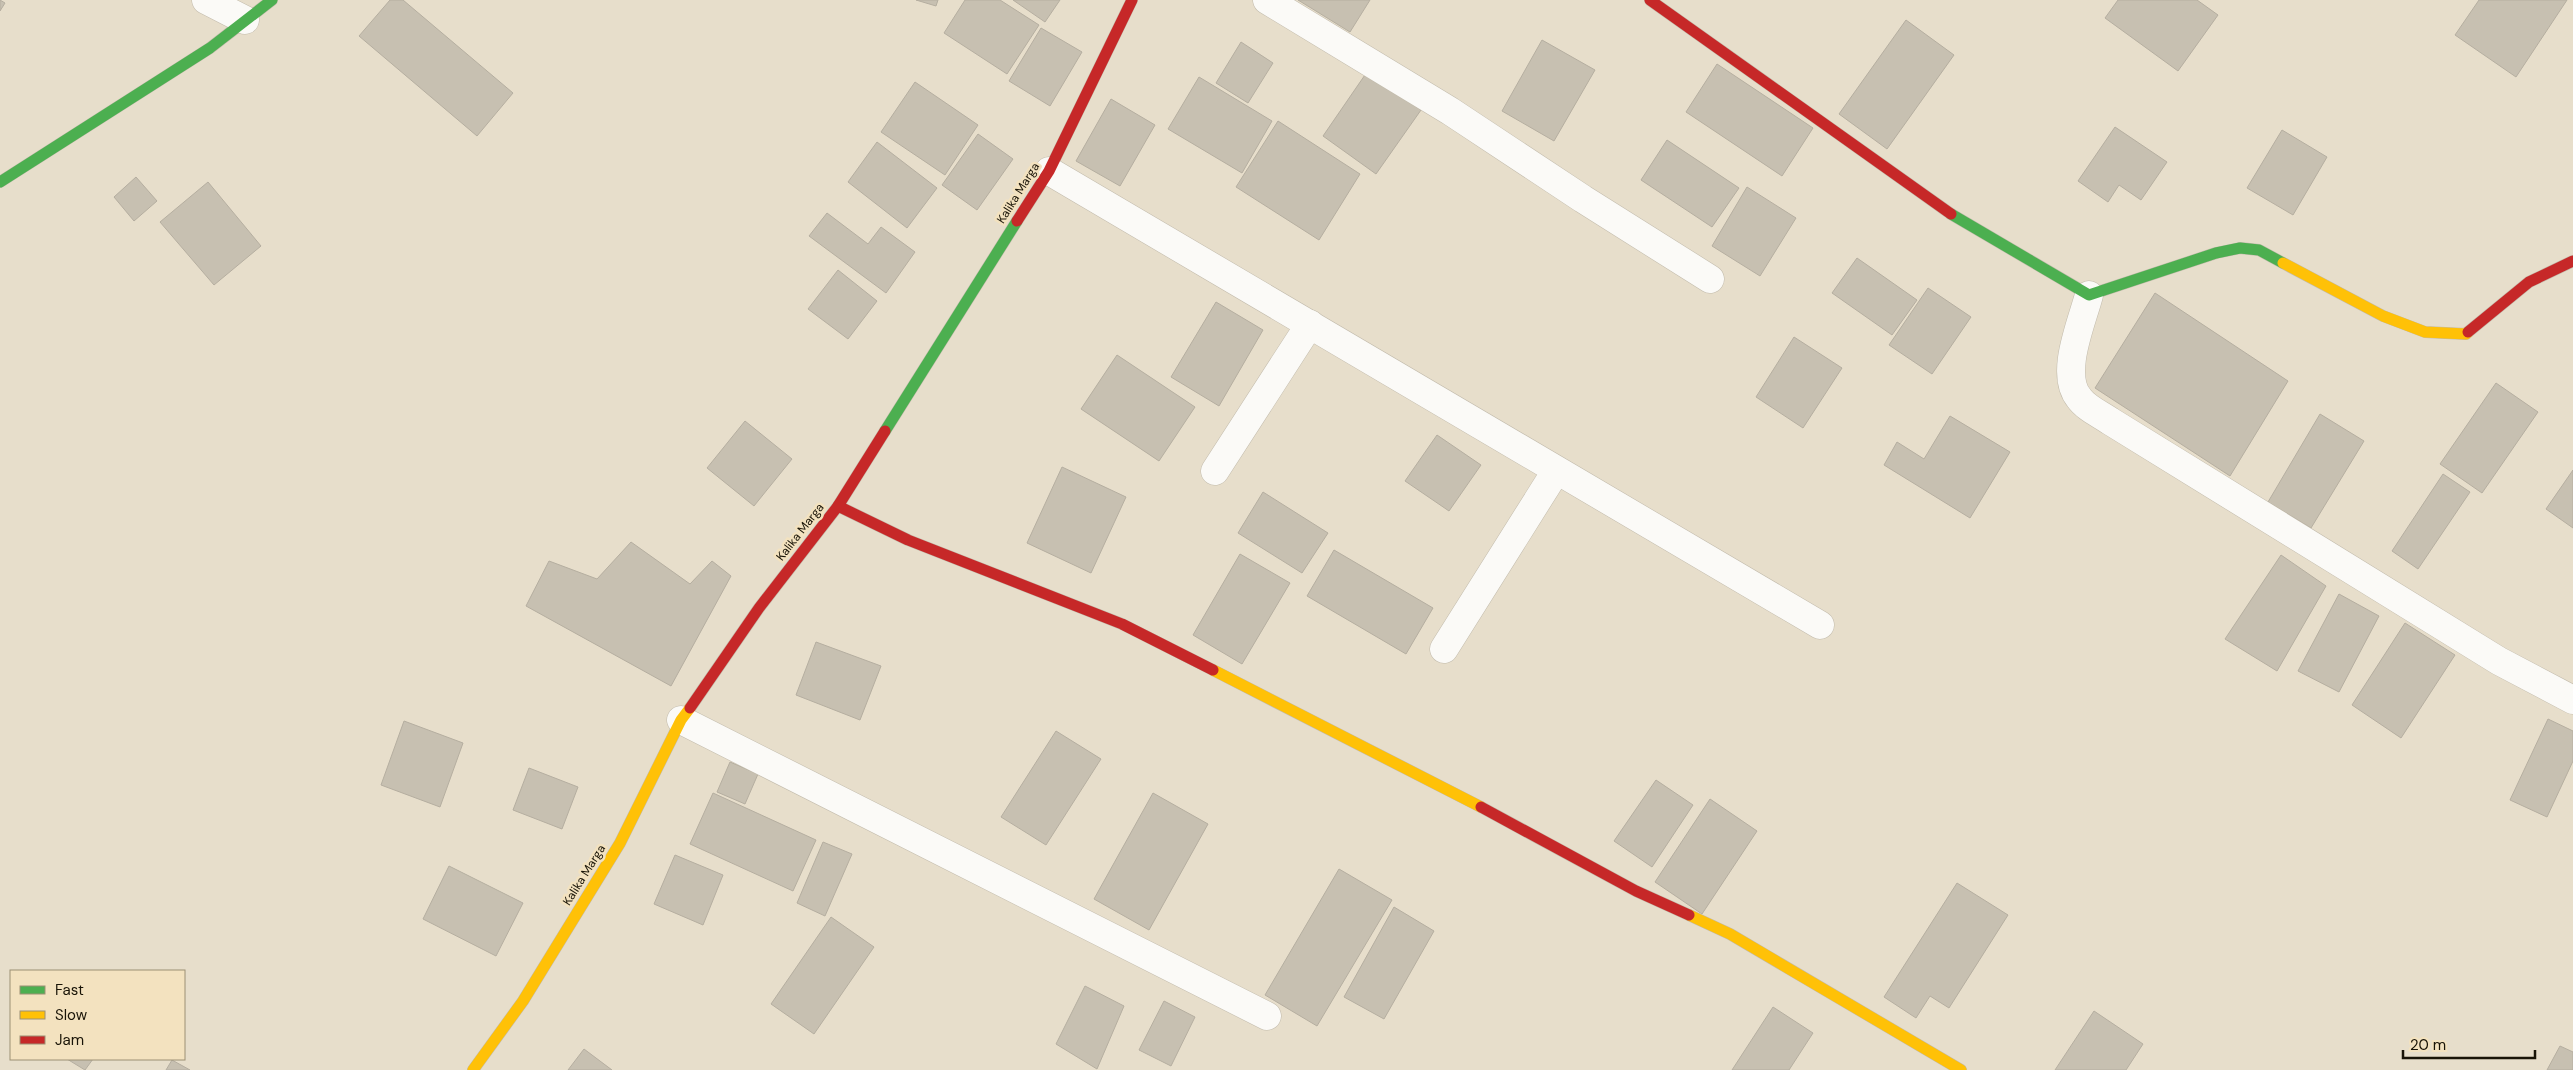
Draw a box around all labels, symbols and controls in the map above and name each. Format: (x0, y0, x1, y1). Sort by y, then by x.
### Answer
street label: Kalika Marga (993, 160, 1043, 226)
street label: Kalika Marga (773, 500, 827, 564)
street label: Kalika Marga (559, 842, 609, 908)
legend (10, 970, 185, 1060)
text: Fast (55, 980, 84, 1000)
text: Slow (55, 1005, 88, 1025)
scale bar (2403, 1028, 2536, 1060)
text: Jam (55, 1030, 84, 1050)
text: 20 m (2410, 1035, 2446, 1055)

